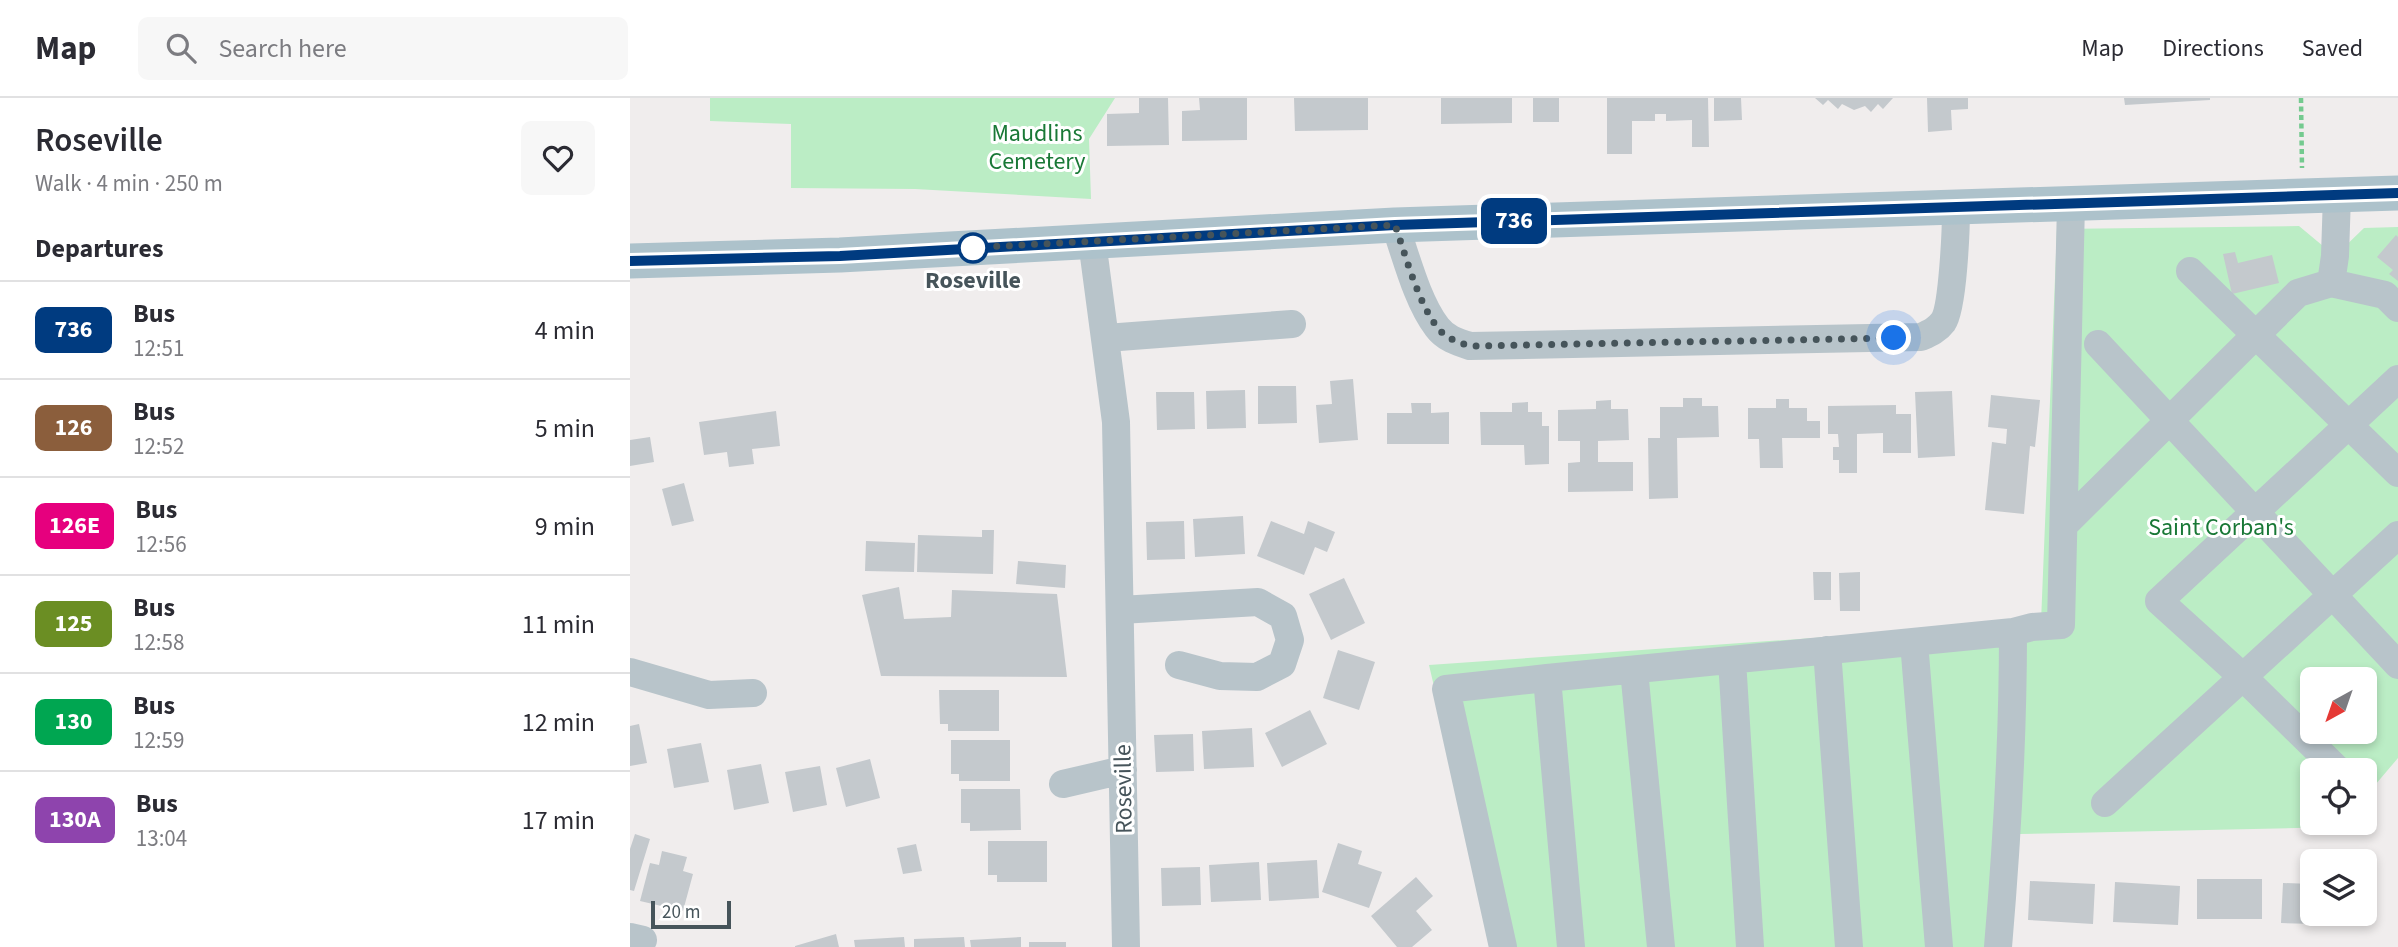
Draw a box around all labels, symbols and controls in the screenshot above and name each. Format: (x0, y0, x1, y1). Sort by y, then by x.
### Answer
search box (138, 17, 628, 80)
text: Map (35, 25, 96, 72)
icon: search (162, 29, 200, 67)
text: Search here (218, 30, 347, 67)
text: Map (2081, 31, 2124, 66)
text: Directions (2162, 31, 2264, 66)
text: Saved (2302, 31, 2363, 66)
park label: Maudlins Cemetery (989, 116, 1086, 179)
text: Roseville (35, 117, 163, 164)
button: heart (521, 121, 595, 195)
text: Walk · 4 min · 250 m (35, 167, 223, 200)
line badge: 736 (1474, 198, 1554, 244)
text: 736 (1495, 203, 1533, 238)
text: Departures (35, 230, 163, 267)
marker: Roseville (958, 233, 988, 263)
place label: Roseville (925, 263, 1021, 298)
text: Bus (133, 295, 175, 332)
text: 736 (54, 312, 93, 347)
text: 4 min (535, 312, 595, 349)
your location (1876, 320, 1911, 355)
text: 12:51 (133, 332, 184, 365)
text: Bus (133, 393, 175, 430)
text: 126 (54, 410, 93, 445)
text: 5 min (535, 410, 595, 447)
text: 12:52 (133, 430, 184, 463)
text: Bus (135, 491, 177, 528)
text: 126E (49, 508, 100, 543)
text: 9 min (535, 508, 595, 545)
park label: Saint Corban's (2148, 510, 2294, 545)
text: 12:56 (135, 528, 187, 561)
text: Bus (133, 589, 175, 626)
text: 125 (54, 606, 93, 641)
text: 11 min (522, 606, 595, 643)
text: 12:58 (133, 626, 184, 659)
north arrow (2300, 667, 2376, 744)
map controls (2300, 667, 2377, 926)
text: Bus (133, 687, 175, 724)
text: 130 (54, 704, 93, 739)
text: 12 min (522, 704, 595, 741)
text: 12:59 (133, 724, 184, 757)
street label: Roseville (1105, 744, 1142, 834)
button: locate (2300, 758, 2377, 835)
text: Bus (136, 785, 178, 822)
text: 130A (49, 802, 101, 837)
text: 17 min (522, 802, 595, 839)
text: 13:04 (136, 822, 187, 855)
button: layers (2300, 849, 2377, 926)
scale bar (651, 898, 732, 930)
text: 20 m (662, 899, 700, 926)

